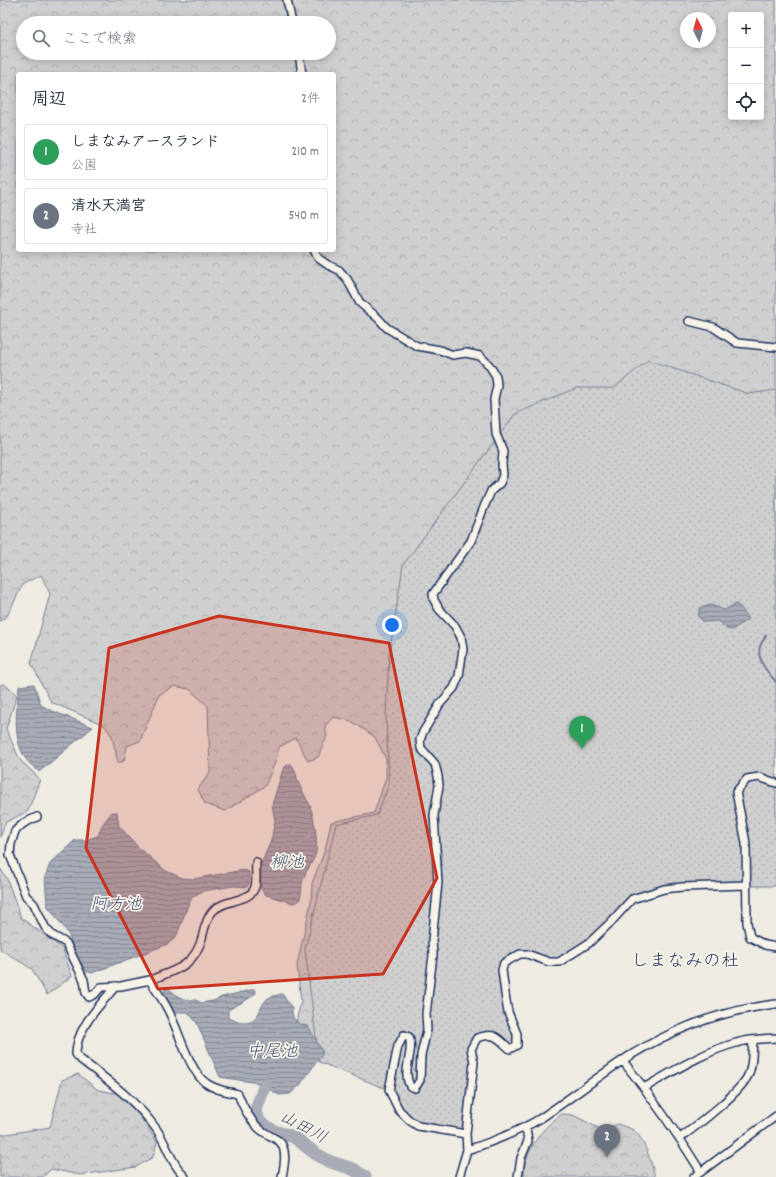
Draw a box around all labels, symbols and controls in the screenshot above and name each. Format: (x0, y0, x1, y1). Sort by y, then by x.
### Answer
north arrow (680, 12, 716, 48)
map controls (728, 12, 764, 120)
button: + (728, 12, 764, 48)
search box (16, 16, 336, 60)
icon: search (30, 27, 52, 49)
text: ここで検索 (62, 29, 137, 51)
button: − (728, 48, 764, 84)
button: locate (728, 84, 764, 120)
text: 周辺 (32, 89, 66, 113)
text: 2件 (301, 90, 320, 109)
text: しまなみアースランド (71, 132, 220, 154)
text: 1 (45, 143, 47, 162)
text: 210 m (291, 143, 319, 162)
text: 公園 (71, 157, 97, 176)
text: 清水天満宮 (71, 196, 146, 218)
text: 2 (43, 207, 49, 226)
text: 540 m (289, 207, 319, 226)
text: 寺社 (71, 221, 97, 240)
your location (382, 615, 402, 635)
pin: 1 (569, 716, 595, 749)
water label: 柳池 (270, 852, 305, 876)
water label: 阿方池 (91, 894, 142, 918)
district label: しまなみの杜 (631, 950, 739, 975)
water label: 中尾池 (247, 1041, 298, 1065)
water label: 山田川 (274, 1106, 331, 1151)
pin: 2 (594, 1124, 620, 1157)

